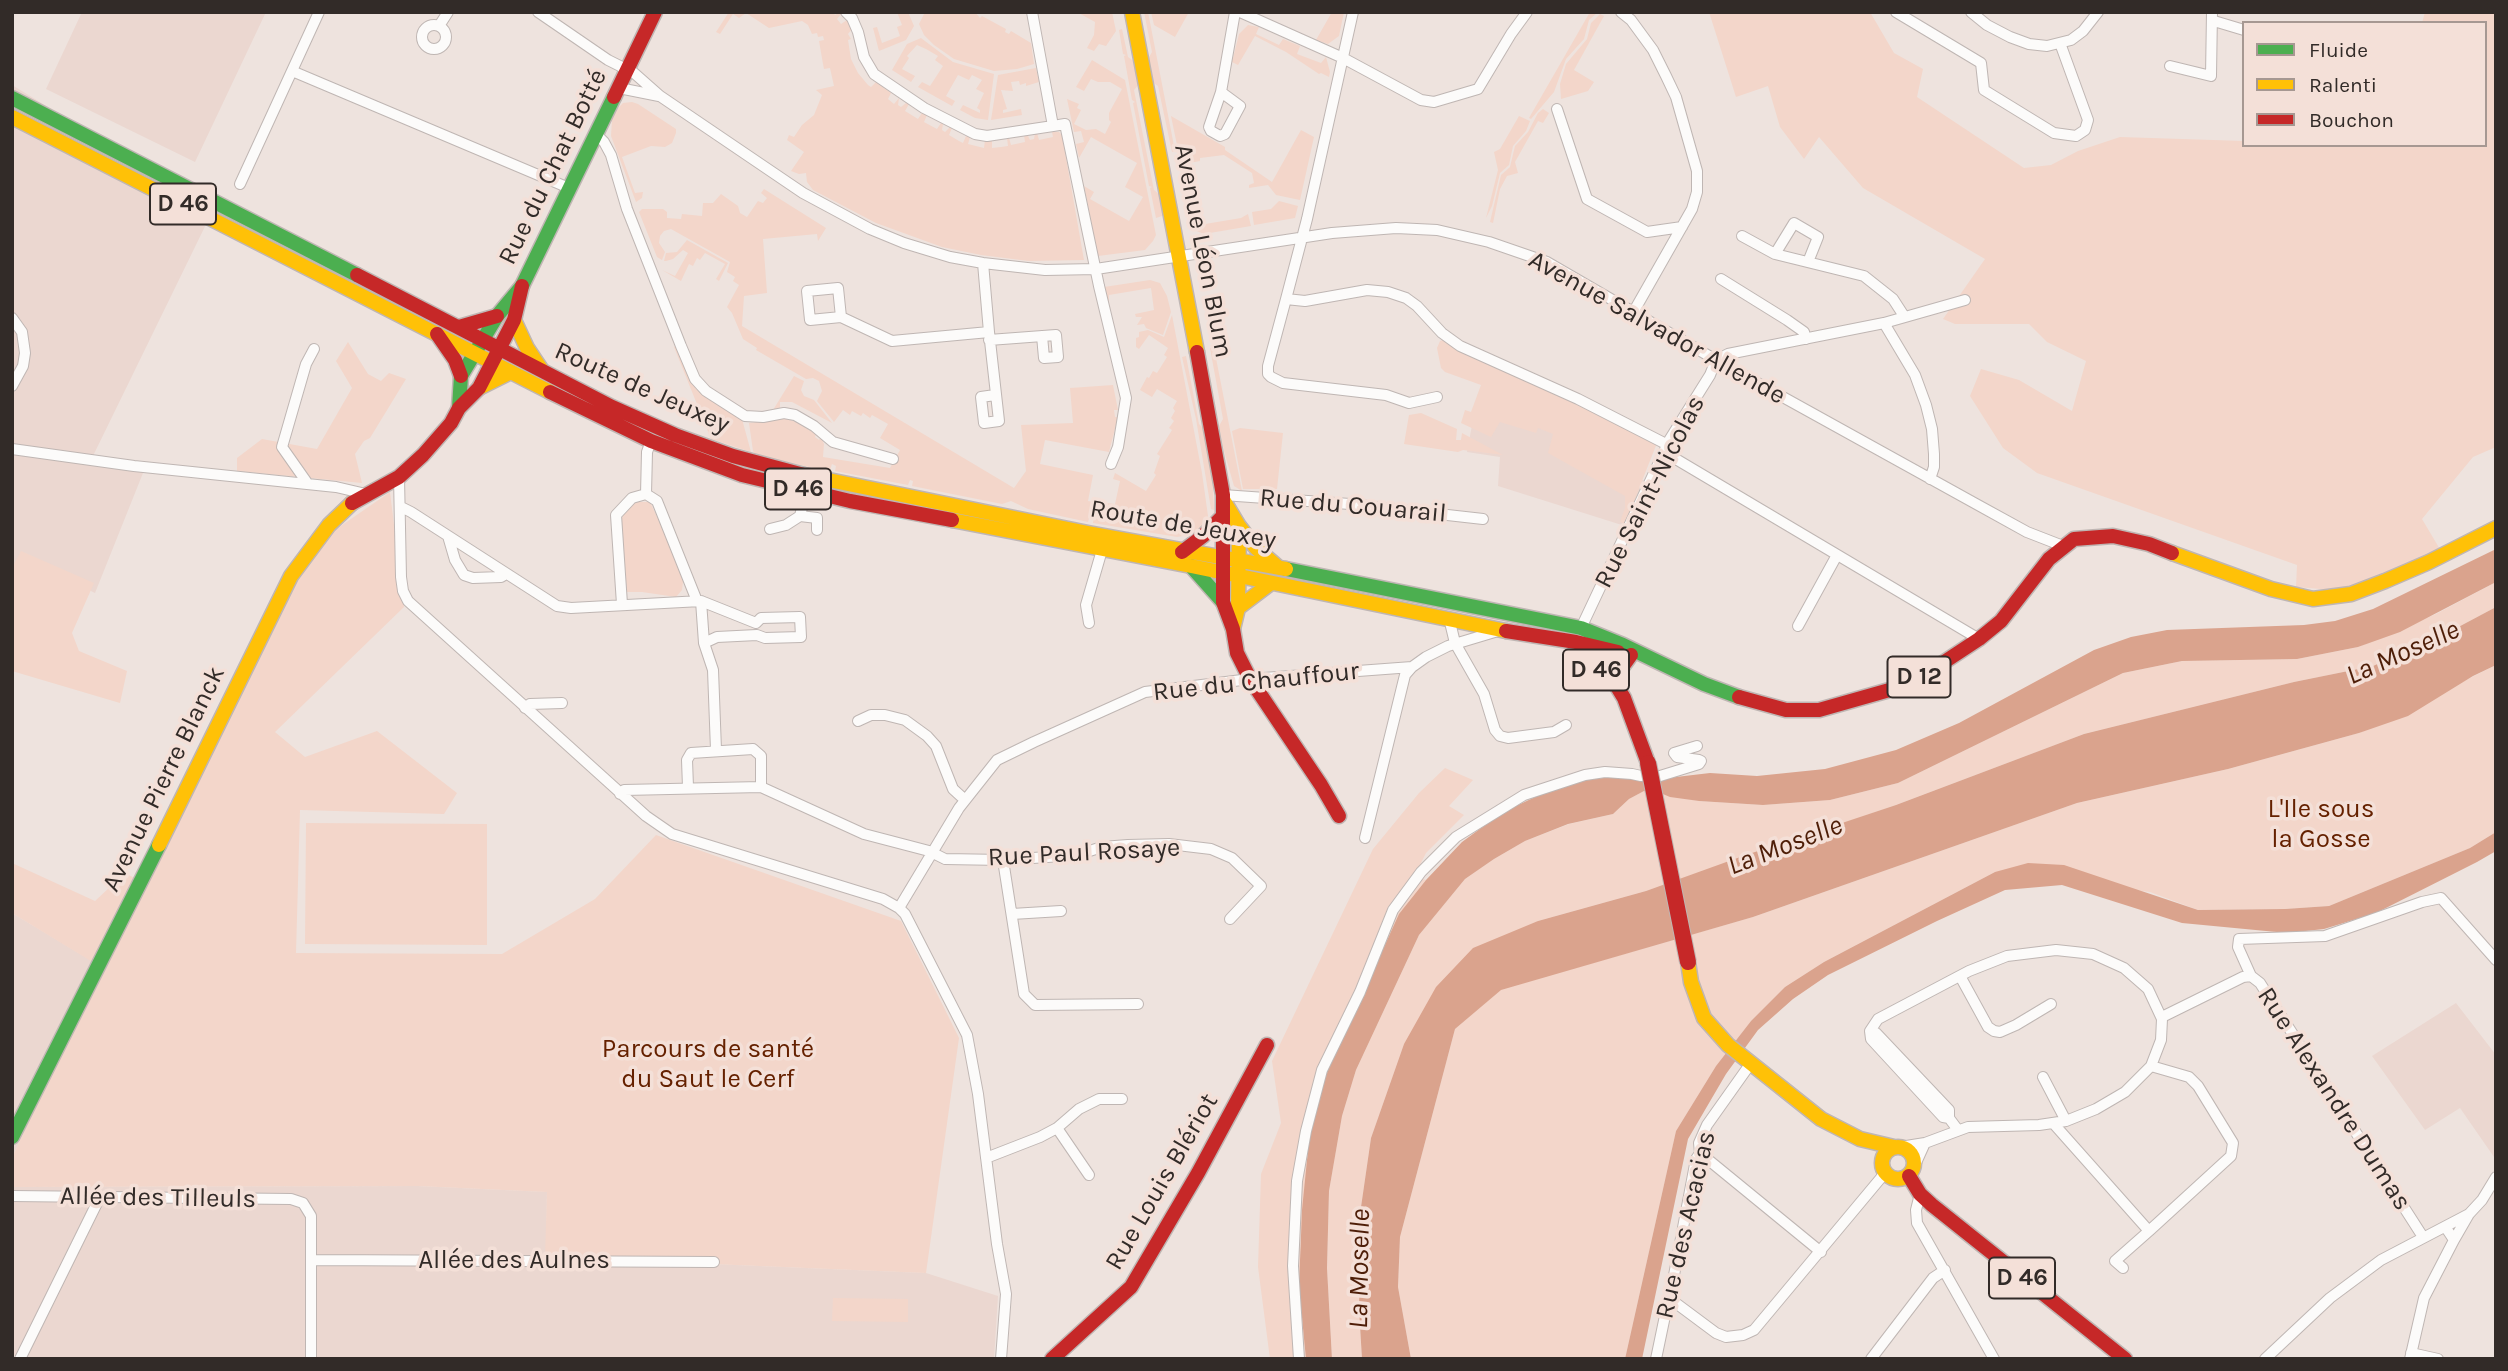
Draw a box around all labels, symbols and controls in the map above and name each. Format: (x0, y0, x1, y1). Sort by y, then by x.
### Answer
legend (2242, 21, 2487, 147)
text: Fluide (2309, 38, 2368, 62)
street label: Rue du Chat Botté (492, 64, 614, 270)
text: Ralenti (2309, 73, 2377, 97)
text: Bouchon (2309, 108, 2394, 132)
street label: Avenue Léon Blum (1167, 142, 1239, 360)
road number: D 46 (150, 184, 216, 224)
street label: Avenue Salvador Allende (1523, 244, 1791, 412)
street label: Route de Jeuxey (550, 335, 734, 441)
street label: Rue Saint-Nicolas (1588, 391, 1712, 593)
road number: D 46 (765, 468, 831, 510)
street label: Rue du Couarail (1258, 482, 1448, 530)
street label: Route de Jeuxey (1087, 493, 1279, 557)
water label: La Moselle (2341, 613, 2465, 693)
road number: D 46 (1563, 650, 1629, 690)
street label: Rue du Chauffour (1151, 656, 1361, 708)
road number: D 12 (1888, 656, 1951, 698)
street label: Avenue Pierre Blanck (96, 661, 232, 897)
park label: L'Ile sous la Gosse (2267, 794, 2375, 856)
water label: La Moselle (1723, 809, 1847, 883)
street label: Rue Paul Rosaye (987, 832, 1181, 874)
street label: Rue Alexandre Dumas (2250, 982, 2418, 1216)
park label: Parcours de santé du Saut le Cerf (602, 1034, 814, 1096)
street label: Rue Louis Blériot (1099, 1088, 1225, 1276)
street label: Rue des Acacias (1649, 1128, 1723, 1322)
street label: Allée des Tilleuls (60, 1181, 256, 1215)
water label: La Moselle (1342, 1209, 1378, 1329)
street label: Allée des Aulnes (418, 1245, 610, 1277)
road number: D 46 (1989, 1258, 2055, 1298)

